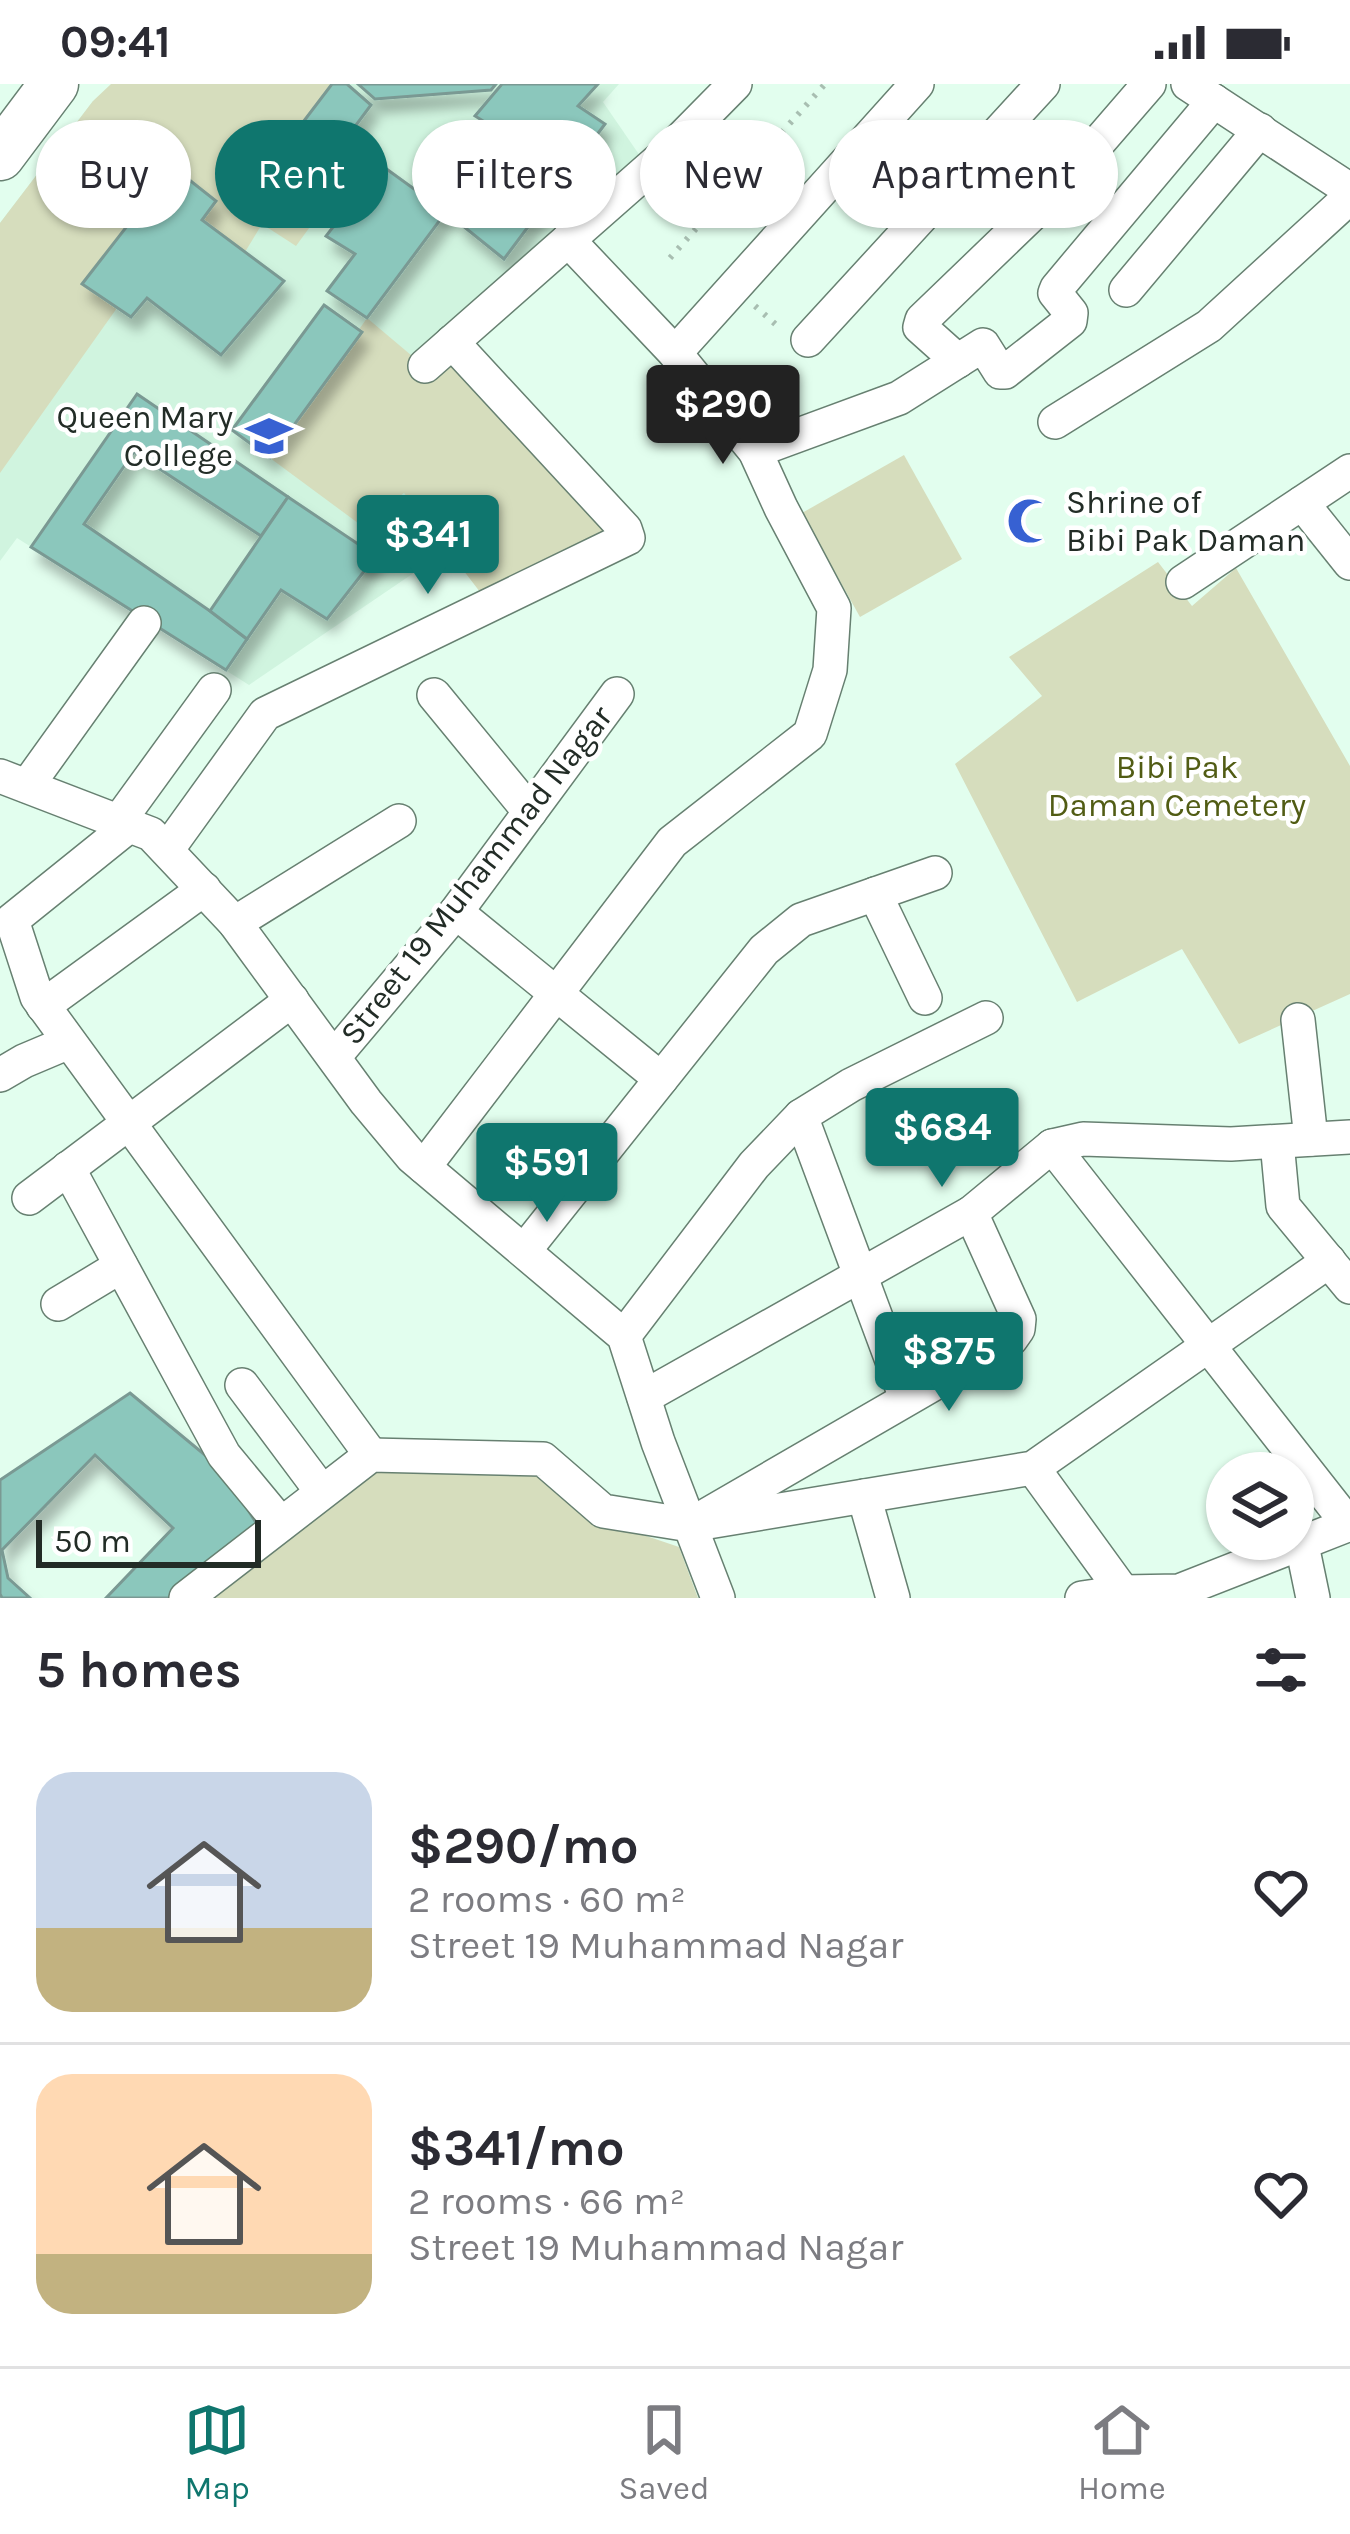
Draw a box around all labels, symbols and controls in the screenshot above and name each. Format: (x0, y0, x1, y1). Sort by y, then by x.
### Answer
text: 09:41 (60, 16, 171, 68)
chip: Buy (36, 120, 191, 228)
chip: Rent (215, 120, 388, 228)
chip: Filters (412, 120, 616, 228)
chip: New (640, 120, 805, 228)
chip: Apartment (829, 120, 1118, 228)
pin: $290 (652, 365, 794, 467)
text: $290 (674, 381, 772, 427)
place label: Queen Mary College (56, 398, 233, 474)
school or university icon: Queen Mary College (244, 411, 294, 461)
place label: Shrine of Bibi Pak Daman (1066, 483, 1305, 559)
pin: $341 (357, 495, 499, 597)
mosque icon: Shrine of Bibi Pak Daman (1005, 496, 1055, 546)
text: $341 (384, 511, 472, 557)
street label: Street 19 Muhammad Nagar (332, 698, 620, 1052)
park label: Bibi Pak Daman Cemetery (1048, 748, 1306, 824)
pin: $684 (871, 1088, 1013, 1190)
text: $684 (893, 1104, 991, 1150)
pin: $591 (476, 1123, 618, 1225)
text: $591 (503, 1139, 591, 1185)
pin: $875 (878, 1312, 1020, 1414)
text: $875 (902, 1328, 996, 1374)
map controls (1206, 1452, 1314, 1560)
button: layers (1206, 1452, 1314, 1560)
scale bar (36, 1514, 261, 1567)
text: 50 m (54, 1522, 131, 1560)
icon: filters (1248, 1637, 1314, 1703)
text: 5 homes (36, 1640, 242, 1700)
text: $290/mo (408, 1816, 639, 1876)
icon: home (132, 1820, 276, 1964)
icon: heart (1248, 1859, 1314, 1925)
text: 2 rooms · 60 m² (408, 1876, 686, 1922)
text: Street 19 Muhammad Nagar (408, 1922, 903, 1968)
text: $341/mo (408, 2118, 625, 2178)
icon: home (132, 2122, 276, 2266)
icon: heart (1248, 2161, 1314, 2227)
text: 2 rooms · 66 m² (408, 2178, 685, 2224)
text: Street 19 Muhammad Nagar (408, 2224, 903, 2270)
tab: Map (184, 2397, 250, 2507)
tab: Saved (618, 2397, 710, 2507)
tab: Home (1078, 2397, 1166, 2507)

